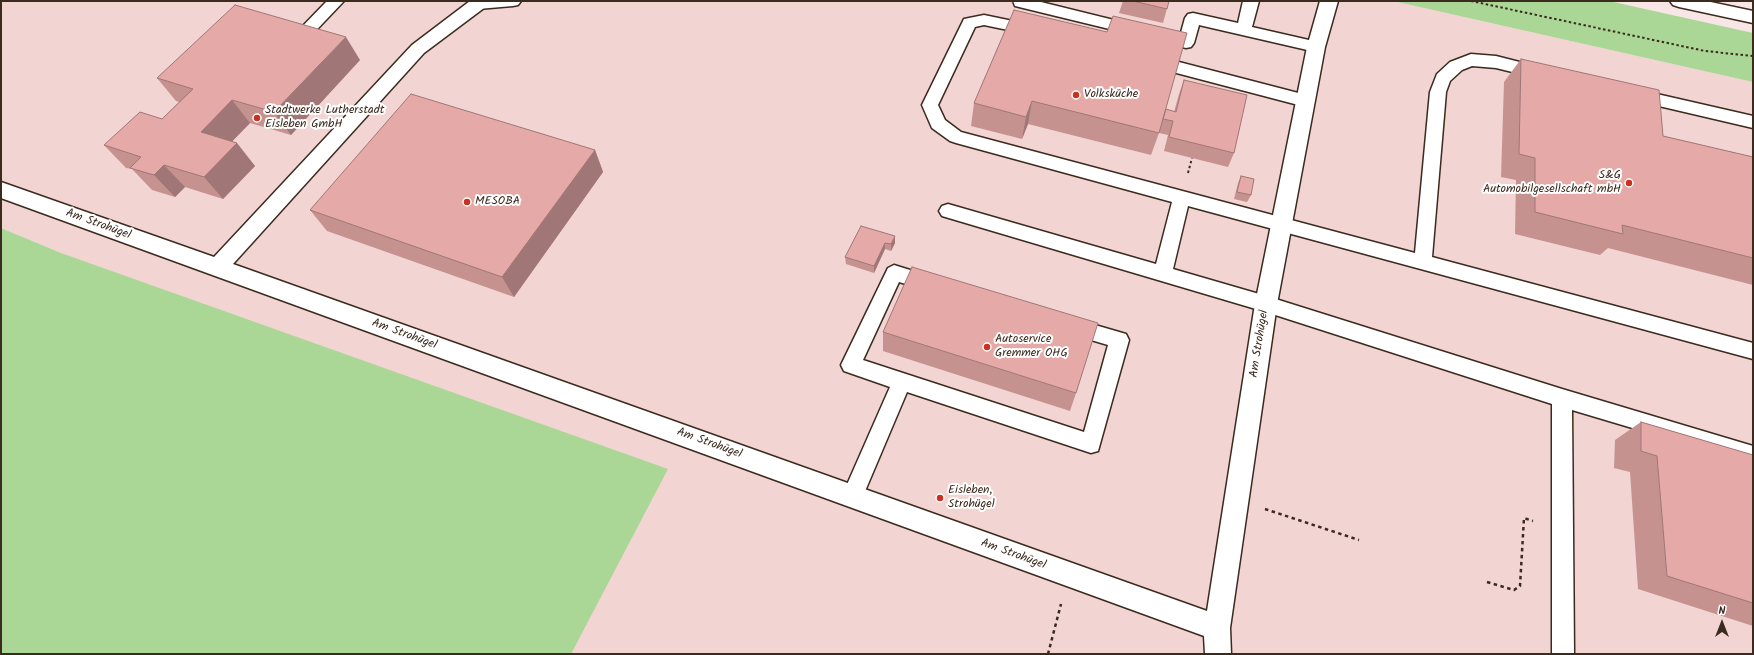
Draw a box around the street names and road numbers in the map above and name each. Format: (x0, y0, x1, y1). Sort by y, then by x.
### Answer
street label: Am Strohügel (63, 207, 133, 243)
street label: Am Strohügel (1248, 309, 1272, 379)
street label: Am Strohügel (369, 317, 439, 353)
street label: Am Strohügel (674, 426, 744, 462)
street label: Am Strohügel (978, 537, 1048, 573)

